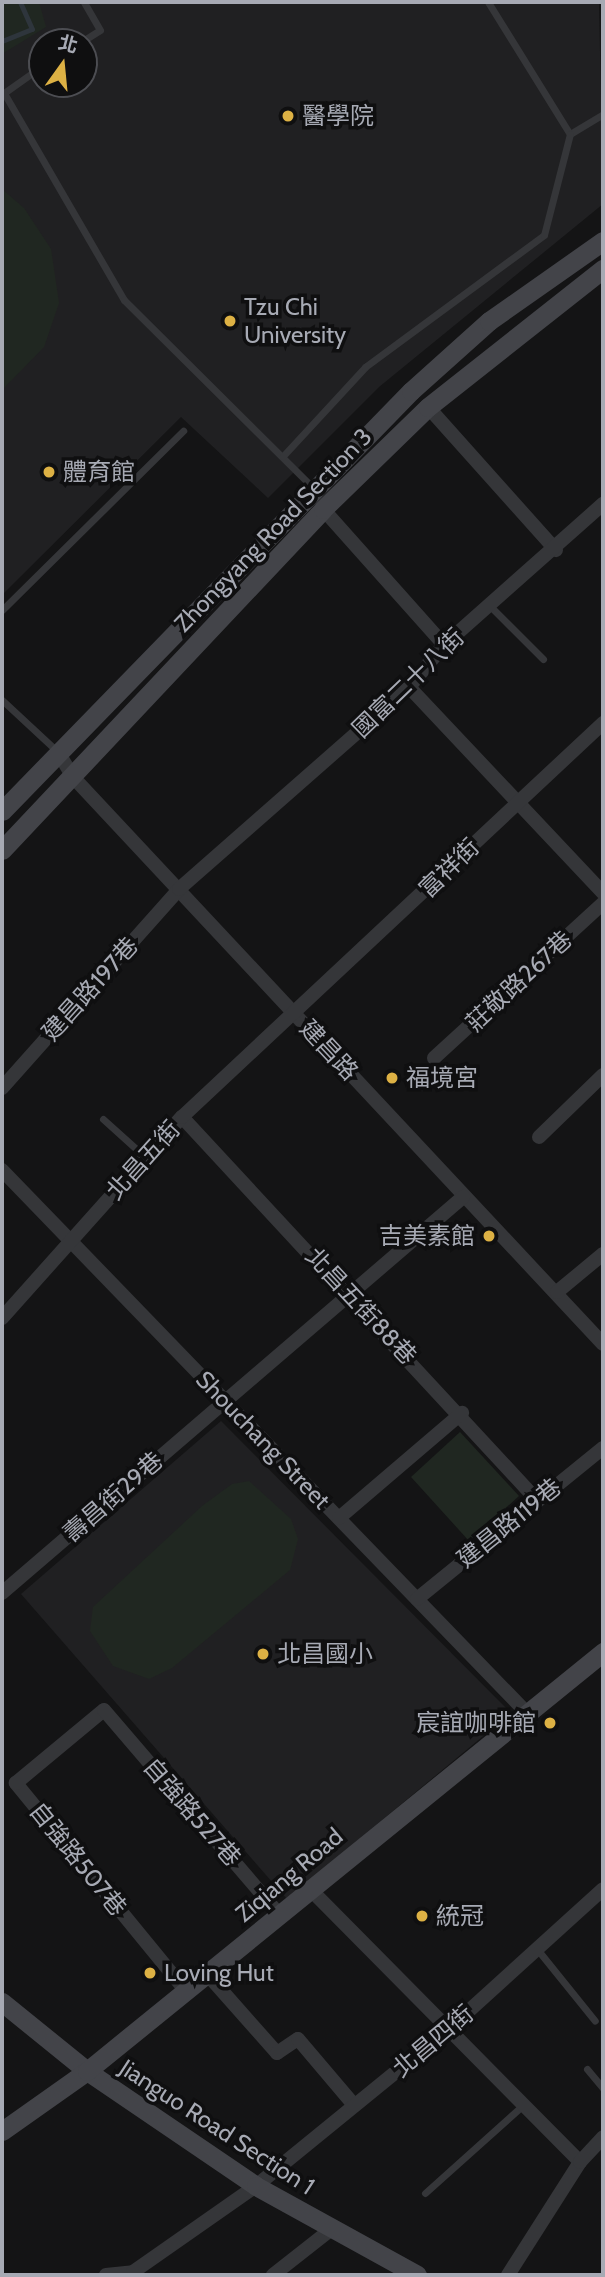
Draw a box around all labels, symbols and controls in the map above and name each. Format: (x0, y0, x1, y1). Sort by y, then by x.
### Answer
north arrow (28, 28, 98, 98)
text: 北 (56, 31, 80, 58)
place label: 醫學院 (302, 102, 374, 130)
marker: 醫學院 (280, 108, 296, 124)
place label: Tzu Chi University (244, 293, 346, 349)
marker: Tzu Chi University (222, 313, 238, 329)
street label: Zhongyang Road Section 3 (168, 422, 378, 638)
place label: 體育館 (63, 458, 135, 486)
marker: 體育館 (41, 464, 57, 480)
street label: 國富二十八街 (346, 623, 470, 743)
street label: 富祥街 (413, 833, 485, 903)
street label: 莊敬路267巷 (460, 925, 578, 1037)
street label: 建昌路197巷 (36, 931, 144, 1047)
street label: 建昌路 (294, 1014, 364, 1086)
place label: 福境宮 (406, 1064, 478, 1092)
marker: 福境宮 (384, 1070, 400, 1086)
street label: 北昌五街 (100, 1115, 186, 1205)
place label: 吉美素館 (379, 1222, 475, 1250)
marker: 吉美素館 (481, 1228, 497, 1244)
street label: 北昌五街88巷 (300, 1242, 422, 1370)
street label: Shouchang Street (190, 1365, 336, 1515)
street label: 壽昌街29巷 (57, 1446, 169, 1548)
street label: 建昌路119巷 (451, 1472, 567, 1574)
place label: 北昌國小 (277, 1640, 373, 1668)
marker: 北昌國小 (255, 1646, 271, 1662)
place label: 宸誼咖啡館 (416, 1709, 536, 1737)
marker: 宸誼咖啡館 (542, 1715, 558, 1731)
street label: 自強路527巷 (137, 1752, 247, 1872)
street label: 自強路507巷 (24, 1796, 132, 1922)
street label: Ziqiang Road (230, 1822, 348, 1928)
place label: 統冠 (436, 1902, 484, 1930)
marker: 統冠 (414, 1908, 430, 1924)
place label: Loving Hut (164, 1959, 274, 1987)
marker: Loving Hut (142, 1965, 158, 1981)
street label: 北昌四街 (387, 1999, 479, 2083)
street label: Jianguo Road Section 1 (114, 2053, 320, 2201)

